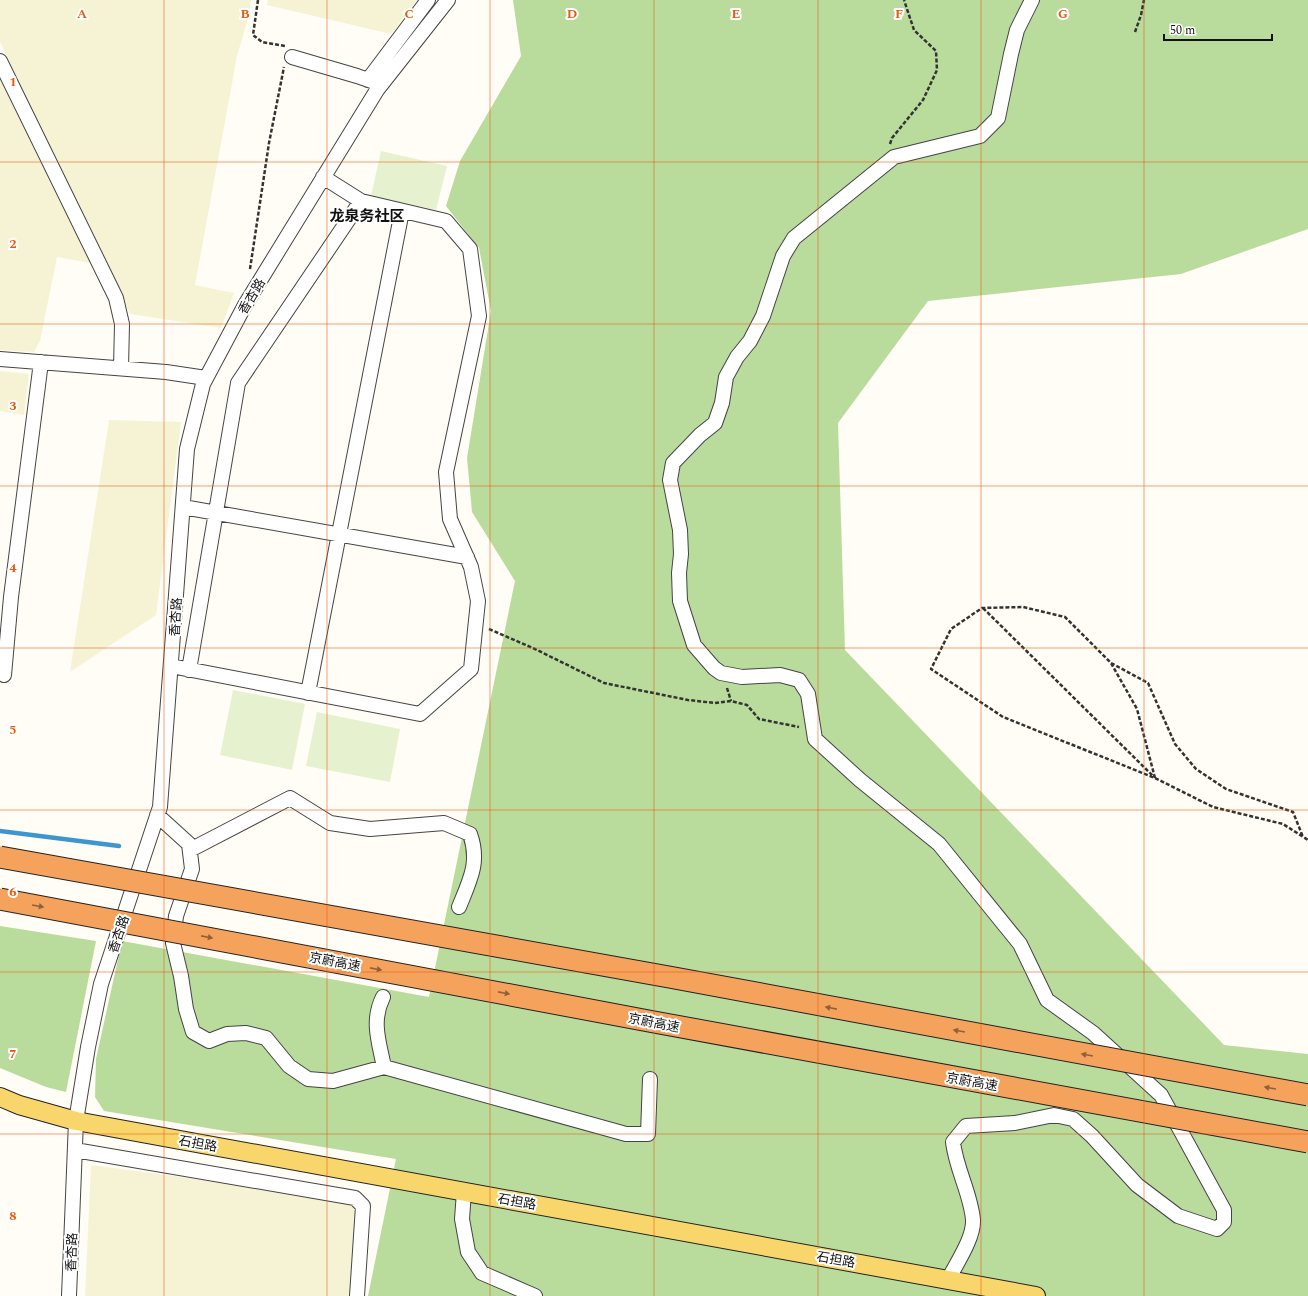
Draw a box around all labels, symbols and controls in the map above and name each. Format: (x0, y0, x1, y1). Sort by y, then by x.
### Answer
text: A (77, 4, 87, 24)
text: B (240, 4, 250, 24)
text: C (404, 4, 414, 24)
text: D (567, 4, 577, 24)
text: E (732, 4, 741, 24)
text: F (895, 4, 903, 24)
text: G (1058, 4, 1068, 24)
scale bar (1164, 16, 1272, 42)
text: 50 m (1170, 21, 1195, 40)
text: 1 (9, 72, 17, 92)
district label: 龙泉务社区 (329, 205, 405, 228)
text: 2 (9, 234, 17, 254)
street label: 香杏路 (233, 275, 270, 318)
text: 3 (9, 396, 17, 416)
text: 4 (9, 558, 17, 578)
street label: 香杏路 (165, 597, 187, 637)
text: 5 (9, 720, 17, 740)
text: 6 (9, 882, 17, 902)
one-way arrow (32, 903, 44, 909)
street label: 香杏路 (103, 913, 135, 956)
one-way arrow (201, 934, 214, 940)
street label: 京蔚高速 (307, 947, 362, 977)
one-way arrow (370, 966, 383, 972)
one-way arrow (498, 990, 510, 996)
one-way arrow (825, 1004, 837, 1010)
street label: 京蔚高速 (626, 1008, 681, 1038)
one-way arrow (953, 1028, 965, 1034)
text: 7 (9, 1044, 17, 1064)
one-way arrow (1081, 1052, 1093, 1058)
street label: 京蔚高速 (944, 1068, 999, 1096)
one-way arrow (1264, 1085, 1276, 1091)
street label: 石担路 (177, 1131, 219, 1157)
street label: 石担路 (496, 1189, 538, 1215)
text: 8 (9, 1206, 17, 1226)
street label: 香杏路 (61, 1232, 83, 1272)
street label: 石担路 (815, 1247, 857, 1273)

